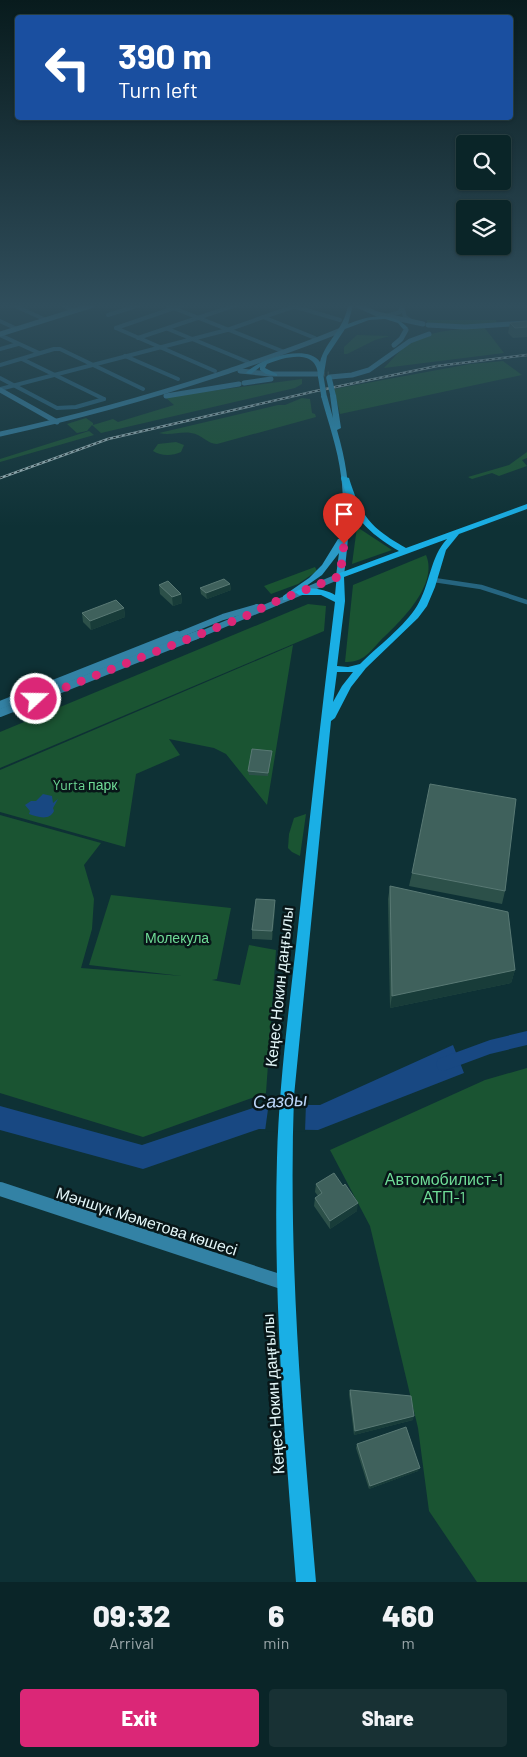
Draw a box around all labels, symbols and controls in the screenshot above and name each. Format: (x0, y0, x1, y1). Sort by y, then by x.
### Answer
text: 390 m (118, 34, 212, 76)
icon: left (35, 35, 100, 100)
text: Turn left (118, 76, 198, 102)
map controls (456, 135, 511, 255)
button: search (456, 135, 511, 190)
button: layers (456, 200, 511, 255)
pin (323, 493, 365, 544)
icon: arrive (330, 500, 358, 528)
position arrow (9.0, 672, 61.0, 724)
park label: Yurta парк (53, 776, 118, 793)
street label: Кеңес Нокин даңғылы (261, 906, 296, 1068)
park label: Молекула (145, 929, 209, 946)
water label: Сазды (252, 1088, 308, 1112)
park label: Автомобилист-1 АТП-1 (385, 1169, 503, 1206)
street label: Мәншүк Мәметова көшесі (54, 1182, 240, 1259)
street label: Кеңес Нокин даңғылы (257, 1313, 288, 1475)
text: 09:32 (93, 1597, 171, 1633)
text: 6 (268, 1597, 284, 1633)
text: 460 (382, 1597, 434, 1633)
text: Arrival (109, 1633, 154, 1652)
text: min (263, 1633, 289, 1652)
text: m (402, 1633, 415, 1652)
button: Exit (20, 1689, 259, 1747)
button: Share (269, 1689, 507, 1747)

